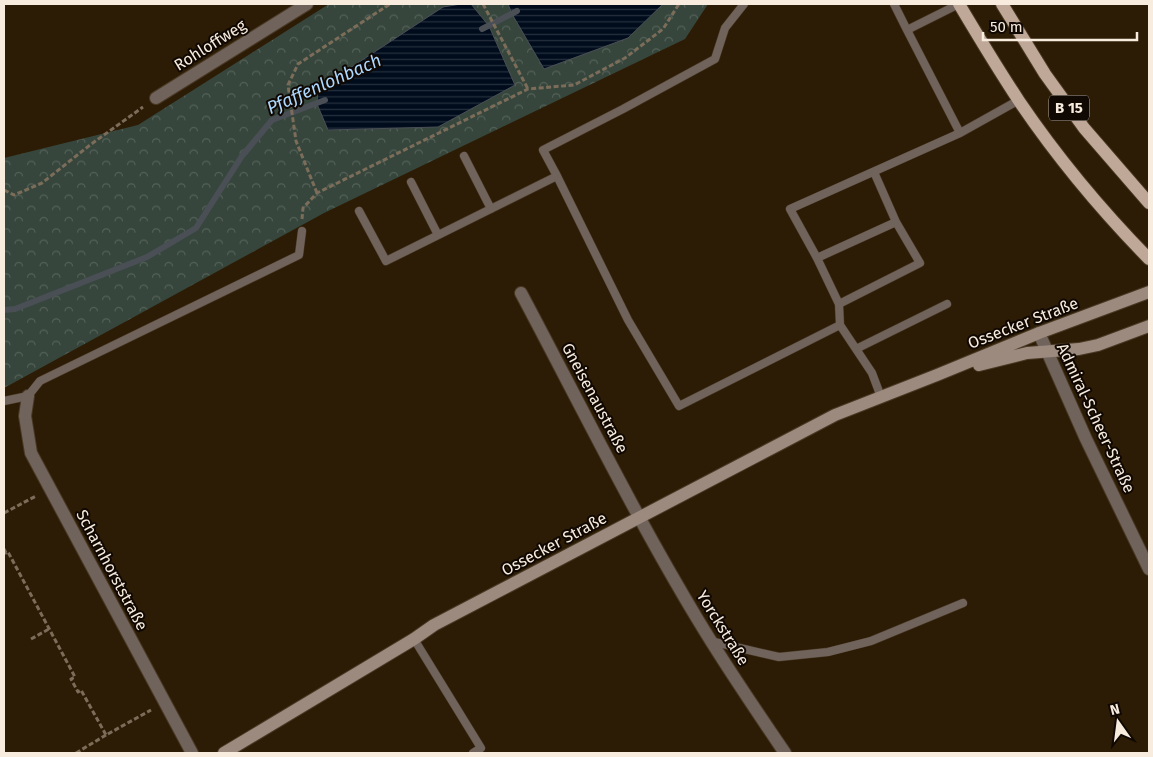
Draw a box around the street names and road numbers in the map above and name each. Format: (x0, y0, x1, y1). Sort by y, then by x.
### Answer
street label: Rohloffweg (170, 15, 250, 75)
road number: B 15 (1049, 96, 1089, 120)
street label: Ossecker Straße (965, 293, 1081, 353)
street label: Gneisenaustraße (558, 340, 632, 456)
street label: Admiral-Scheer-Straße (1053, 340, 1139, 496)
street label: Scharnhorststraße (72, 507, 152, 633)
street label: Ossecker Straße (498, 508, 610, 580)
street label: Yorckstraße (693, 587, 753, 669)

